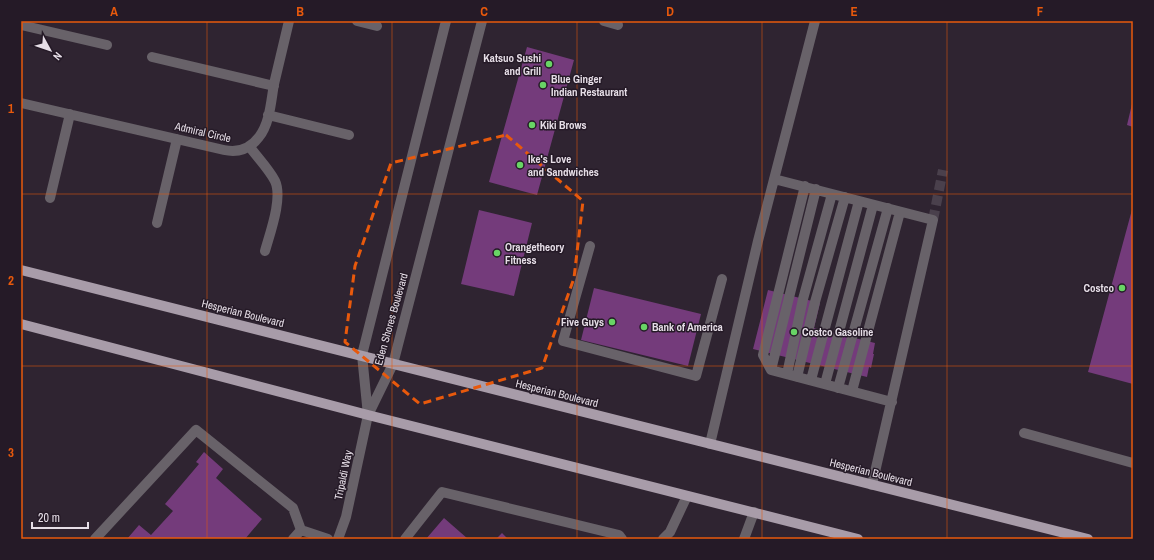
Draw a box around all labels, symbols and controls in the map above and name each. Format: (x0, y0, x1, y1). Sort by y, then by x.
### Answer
text: A (110, 3, 118, 20)
text: B (296, 3, 304, 20)
text: C (480, 3, 488, 20)
text: D (666, 3, 674, 20)
text: E (850, 3, 858, 20)
text: F (1037, 3, 1044, 20)
north arrow (30, 30, 70, 70)
text: N (50, 49, 65, 63)
place label: Katsuo Sushi and Grill (483, 51, 541, 78)
marker: Katsuo Sushi and Grill (544, 59, 554, 69)
place label: Blue Ginger Indian Restaurant (551, 72, 627, 99)
marker: Blue Ginger Indian Restaurant (538, 80, 548, 90)
text: 1 (8, 100, 14, 117)
place label: Kiki Brows (540, 118, 587, 132)
street label: Admiral Circle (173, 119, 232, 145)
marker: Kiki Brows (527, 120, 537, 130)
place label: Ike's Love and Sandwiches (528, 152, 599, 179)
marker: Ike's Love and Sandwiches (515, 160, 525, 170)
place label: Orangetheory Fitness (505, 240, 564, 267)
marker: Orangetheory Fitness (492, 248, 502, 258)
street label: Eden Shores Boulevard (371, 271, 411, 367)
text: 2 (8, 272, 14, 289)
place label: Costco (1083, 281, 1114, 295)
marker: Costco (1117, 283, 1127, 293)
street label: Hesperian Boulevard (200, 296, 286, 330)
place label: Five Guys (561, 315, 604, 329)
marker: Five Guys (607, 317, 617, 327)
place label: Bank of America (652, 320, 723, 334)
marker: Bank of America (639, 322, 649, 332)
place label: Costco Gasoline (802, 325, 873, 339)
marker: Costco Gasoline (789, 327, 799, 337)
street label: Hesperian Boulevard (514, 376, 600, 410)
text: 3 (8, 444, 14, 461)
street label: Tripaldi Way (331, 448, 355, 501)
street label: Hesperian Boulevard (828, 455, 914, 489)
scale bar (32, 504, 88, 530)
text: 20 m (38, 510, 60, 526)

